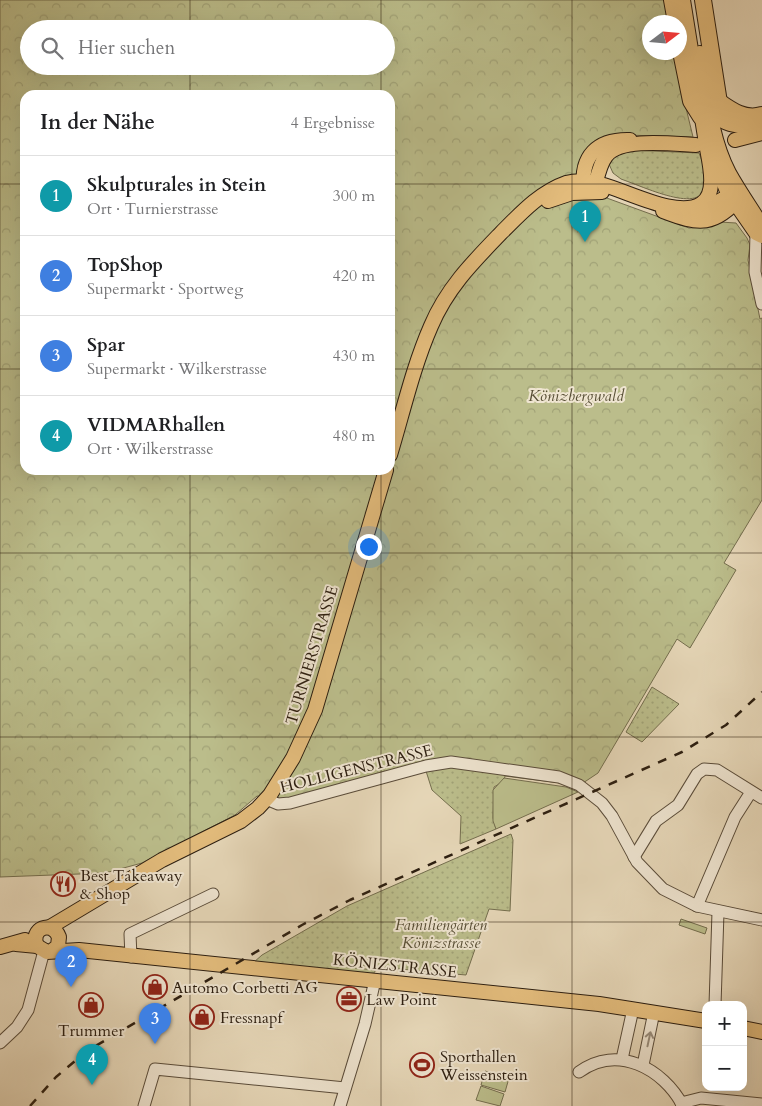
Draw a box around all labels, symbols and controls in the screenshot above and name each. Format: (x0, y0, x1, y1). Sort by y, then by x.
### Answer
north arrow (642, 15, 687, 60)
search box (20, 20, 395, 75)
icon: search (38, 34, 66, 62)
text: Hier suchen (78, 35, 175, 61)
text: In der Nähe (40, 108, 155, 137)
text: 4 Ergebnisse (290, 112, 375, 134)
text: Skulpturales in Stein (87, 172, 266, 198)
text: 1 (52, 185, 60, 207)
text: 300 m (333, 185, 375, 207)
text: Ort · Turnierstrasse (87, 198, 219, 220)
pin: 1 (569, 201, 601, 242)
text: TopShop (87, 252, 163, 278)
text: 2 (52, 265, 60, 287)
text: 420 m (333, 265, 375, 287)
text: Supermarkt · Sportweg (87, 278, 243, 300)
text: Spar (87, 332, 125, 358)
text: 3 (52, 345, 60, 367)
text: 430 m (333, 345, 375, 367)
text: Supermarkt · Wilkerstrasse (87, 358, 267, 380)
park label: Könizbergwald (528, 385, 625, 407)
text: VIDMARhallen (87, 412, 225, 438)
text: 4 (52, 425, 60, 447)
text: 480 m (333, 425, 375, 447)
text: Ort · Wilkerstrasse (87, 438, 213, 460)
your location (356, 534, 382, 560)
street label: TURNIERSTRASSE (280, 583, 344, 727)
street label: HOLLIGENSTRASSE (278, 739, 435, 799)
place label: Best Takeaway & Shop (80, 865, 183, 905)
restaurant icon: Best Takeaway & Shop (50, 871, 76, 897)
park label: Familiengärten Könizstrasse (395, 914, 487, 954)
pin: 2 (55, 946, 87, 987)
street label: KÖNIZSTRASSE (332, 949, 458, 983)
shop icon: Automo Corbetti AG (142, 974, 168, 1000)
place label: Automo Corbetti AG (172, 977, 318, 999)
office icon: Law Point (336, 986, 362, 1012)
place label: Law Point (366, 989, 436, 1011)
shop icon: Trummer (78, 992, 104, 1018)
map controls (702, 1001, 747, 1091)
button: + (702, 1001, 747, 1046)
pin: 3 (139, 1003, 171, 1044)
shop icon: Fressnapf (189, 1004, 215, 1030)
place label: Fressnapf (220, 1007, 285, 1029)
place label: Trummer (58, 1020, 124, 1042)
one-way arrow (644, 1031, 654, 1047)
pin: 4 (76, 1044, 108, 1085)
place label: Sporthallen Weissenstein (439, 1046, 528, 1086)
button: − (702, 1046, 747, 1091)
sports icon: Sporthallen Weissenstein (409, 1052, 435, 1078)

